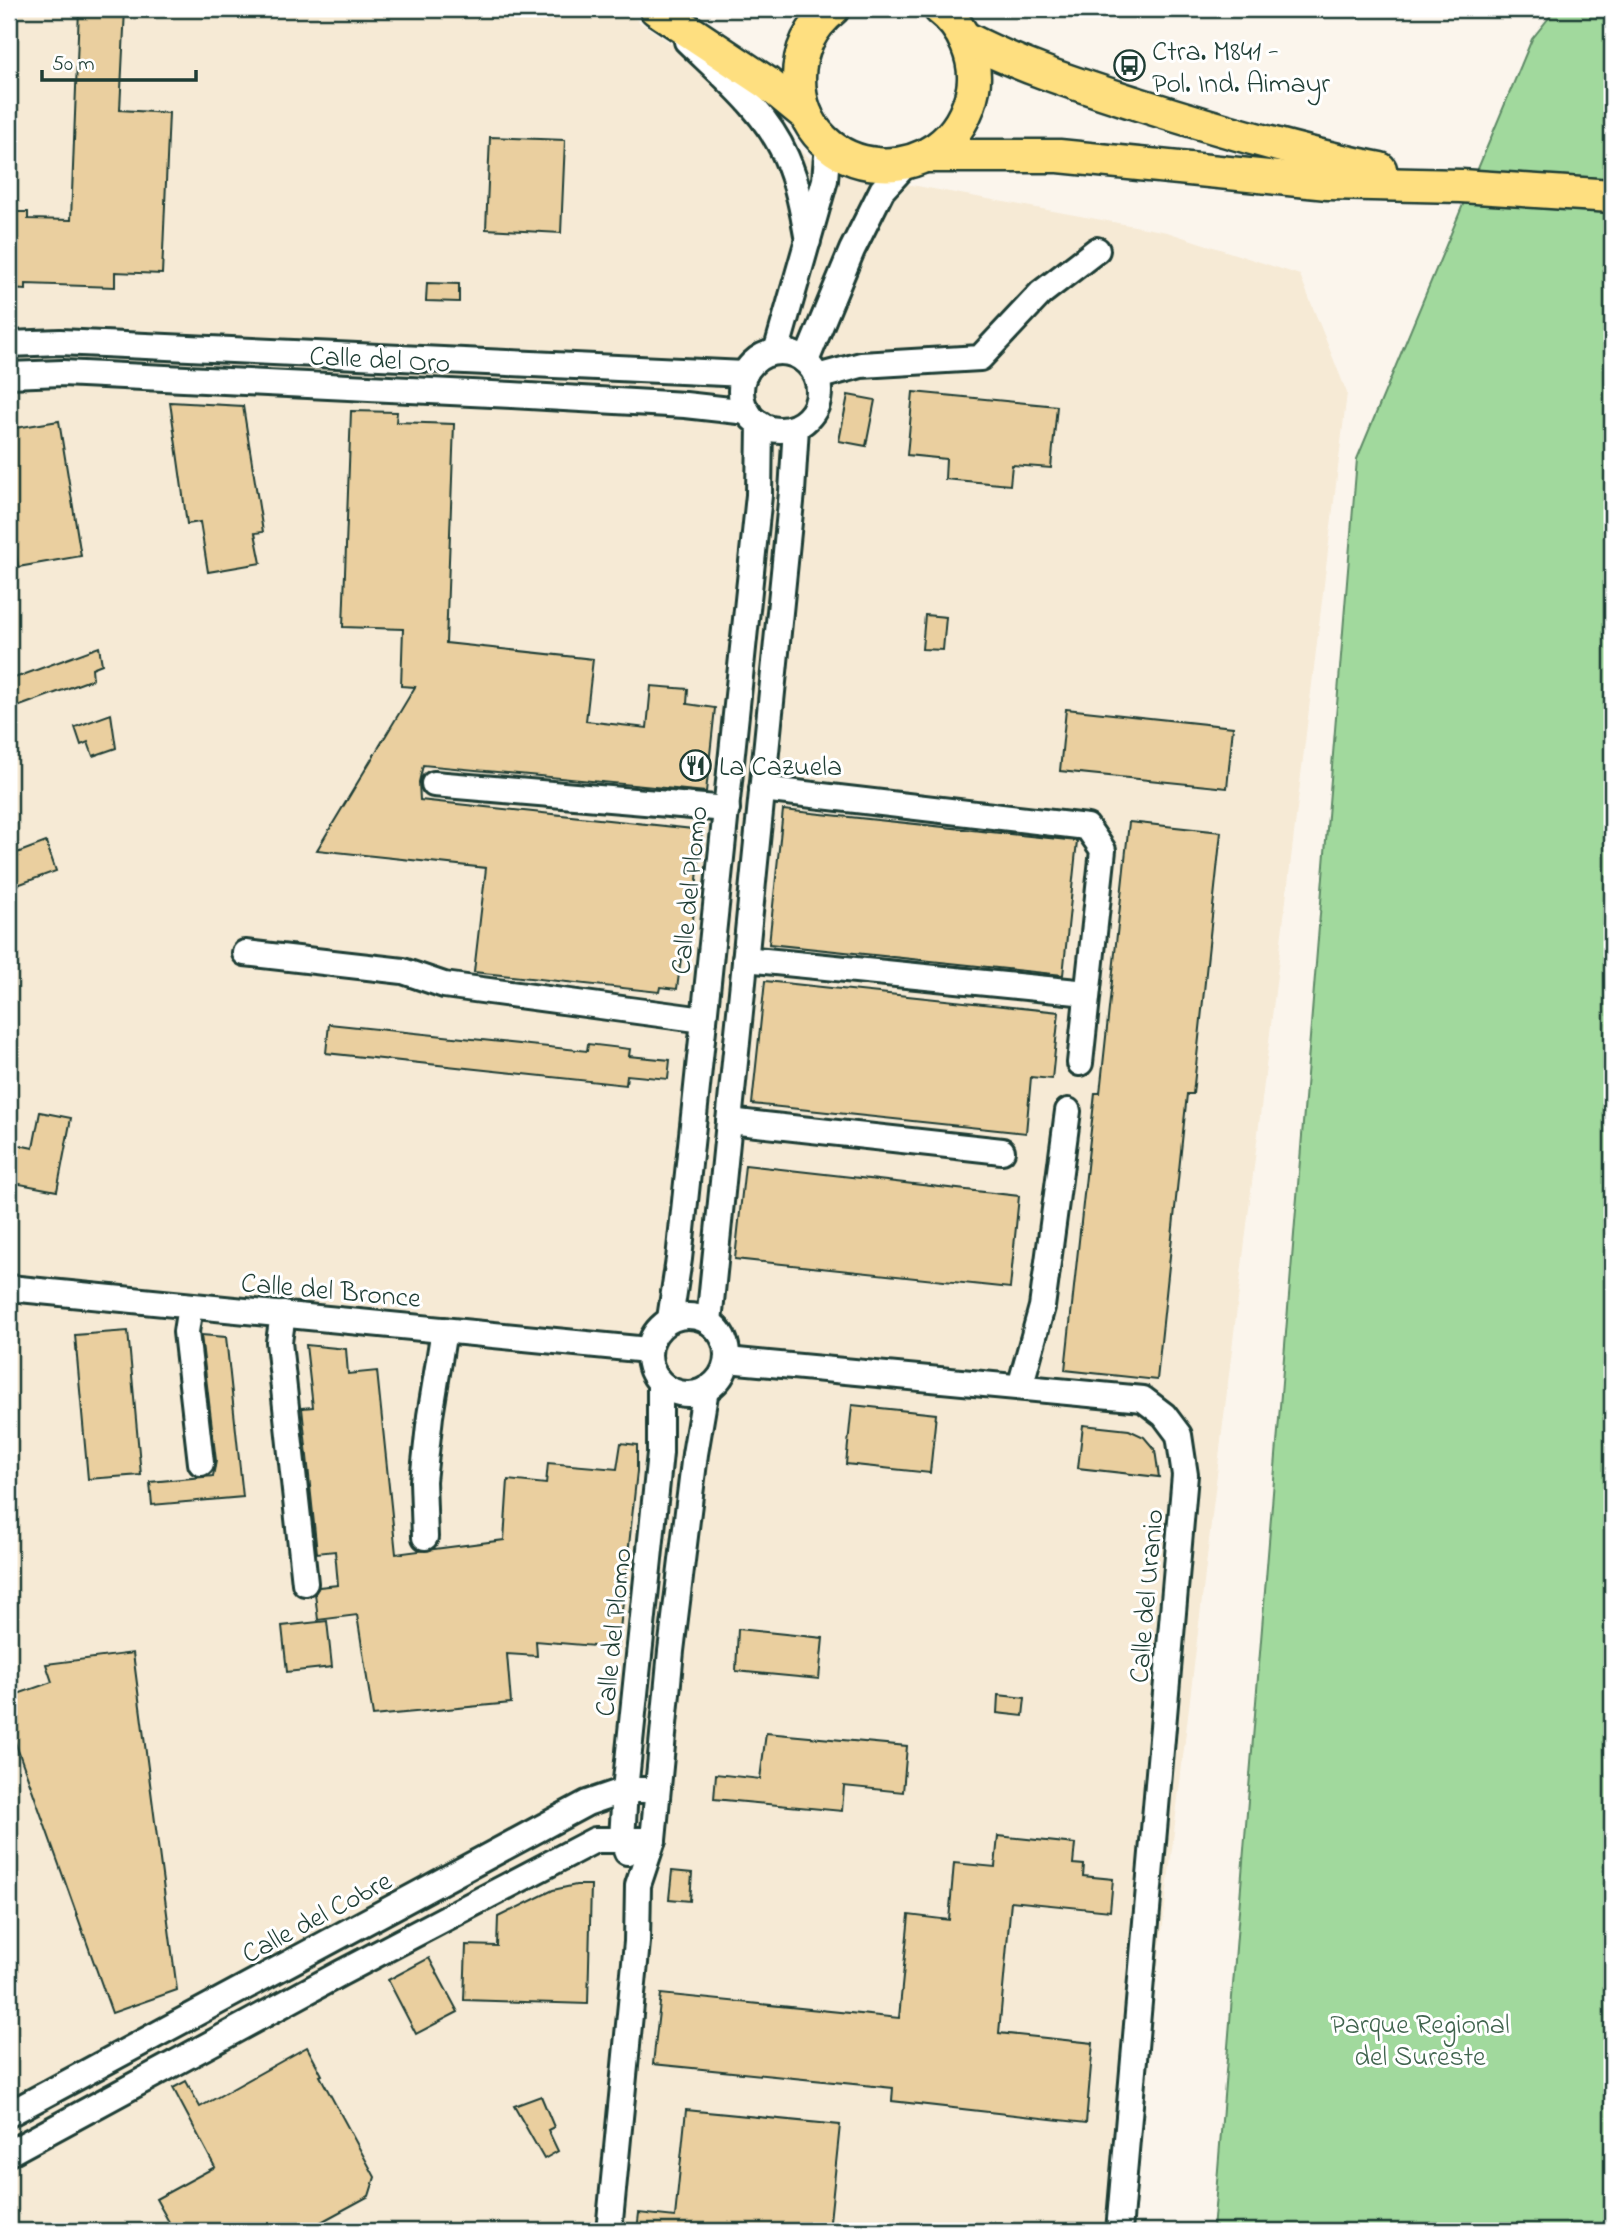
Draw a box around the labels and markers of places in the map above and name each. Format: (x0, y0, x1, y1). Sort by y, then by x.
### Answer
place label: Ctra. M841 - Pol. Ind. Aimayr (1152, 33, 1330, 106)
bus stop icon: Ctra. M841 - Pol. Ind. Aimayr (1112, 49, 1146, 83)
restaurant icon: La Cazuela (679, 748, 713, 782)
place label: La Cazuela (719, 748, 842, 789)

